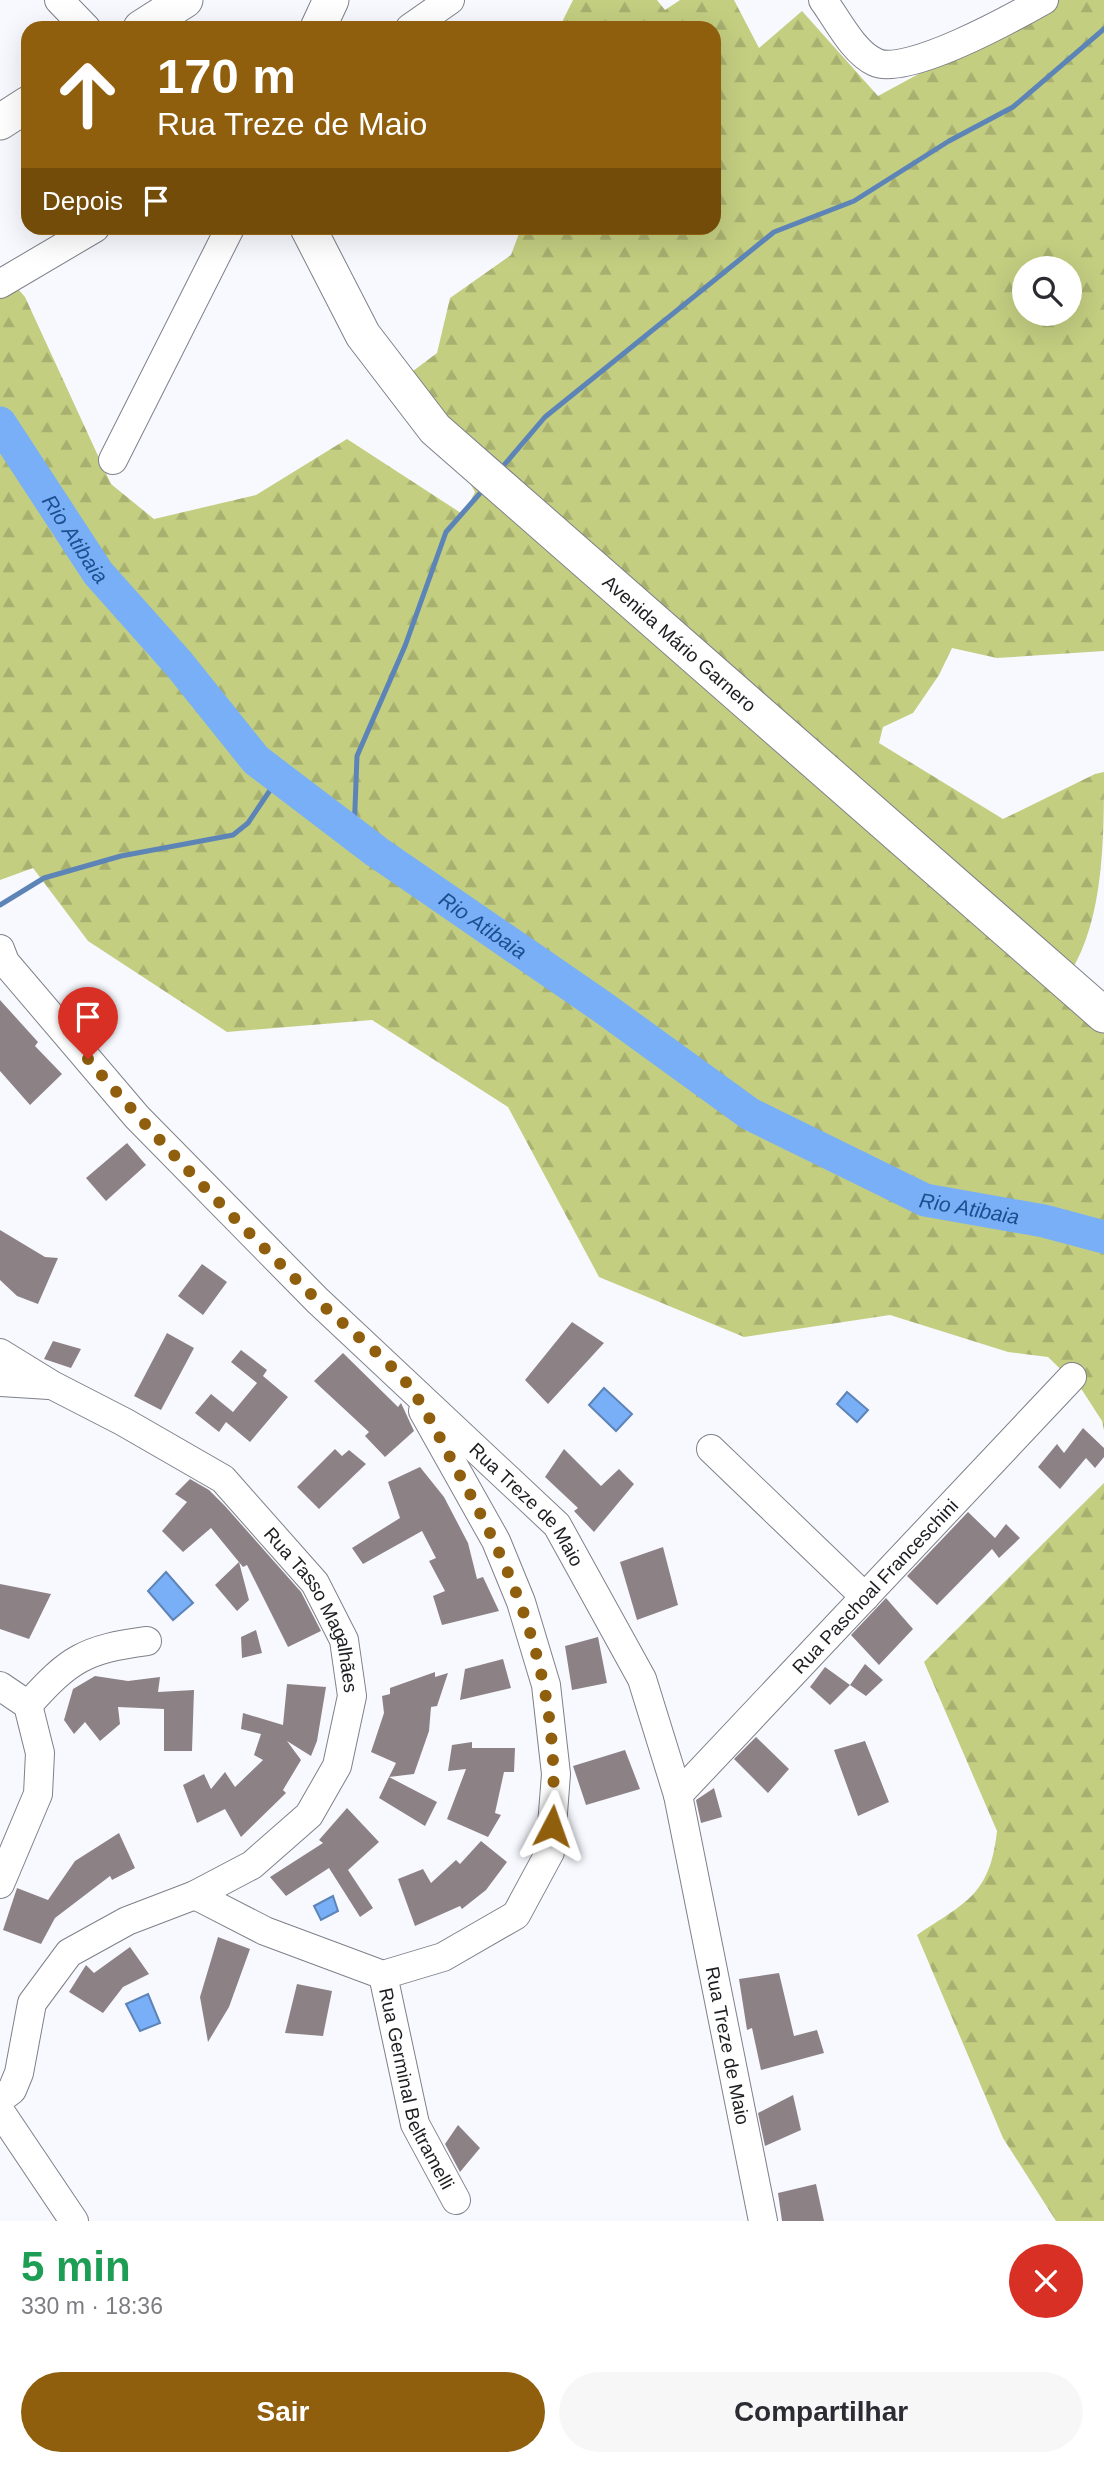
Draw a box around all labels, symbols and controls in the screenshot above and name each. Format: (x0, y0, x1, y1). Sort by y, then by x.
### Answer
icon: ahead (42, 49, 133, 140)
text: 170 m (157, 49, 296, 103)
text: Rua Treze de Maio (157, 106, 427, 142)
icon: arrive (137, 182, 175, 220)
text: Depois (42, 186, 123, 216)
map controls (1012, 256, 1082, 326)
button: search (1012, 256, 1082, 326)
water label: Rio Atibaia (38, 490, 113, 588)
street label: Avenida Mário Garnero (599, 571, 760, 716)
water label: Rio Atibaia (435, 887, 531, 963)
pin (58, 987, 118, 1059)
icon: arrive (69, 998, 107, 1036)
water label: Rio Atibaia (918, 1188, 1021, 1228)
street label: Rua Treze de Maio (466, 1438, 588, 1570)
street label: Rua Paschoal Franceschini (788, 1495, 962, 1678)
street label: Rua Tasso Magalhães (260, 1523, 362, 1694)
position arrow (515, 1789, 589, 1863)
street label: Rua Treze de Maio (702, 1965, 754, 2126)
street label: Rua Germinal Beltramelli (376, 1986, 459, 2193)
text: 5 min (21, 2243, 131, 2290)
button: close (1009, 2244, 1083, 2318)
text: 330 m · 18:36 (21, 2293, 163, 2319)
button: Sair (21, 2372, 545, 2452)
button: Compartilhar (559, 2372, 1083, 2452)

